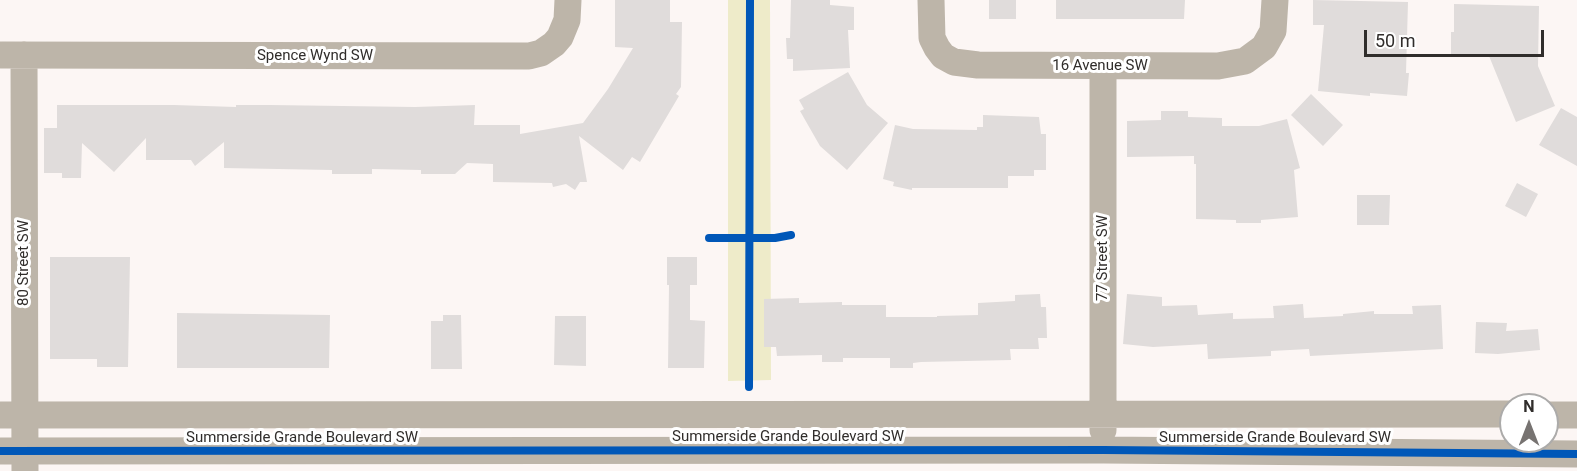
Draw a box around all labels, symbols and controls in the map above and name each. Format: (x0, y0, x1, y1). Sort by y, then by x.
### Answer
scale bar (1367, 18, 1547, 56)
text: 50 m (1375, 30, 1415, 51)
street label: Spence Wynd SW (257, 47, 373, 65)
street label: 16 Avenue SW (1052, 57, 1148, 75)
street label: 77 Street SW (1094, 215, 1112, 301)
street label: 80 Street SW (15, 220, 33, 306)
north arrow (1499, 393, 1559, 453)
text: N (1523, 397, 1535, 416)
street label: Summerside Grande Boulevard SW (672, 428, 904, 446)
street label: Summerside Grande Boulevard SW (186, 429, 418, 447)
street label: Summerside Grande Boulevard SW (1159, 429, 1391, 447)

